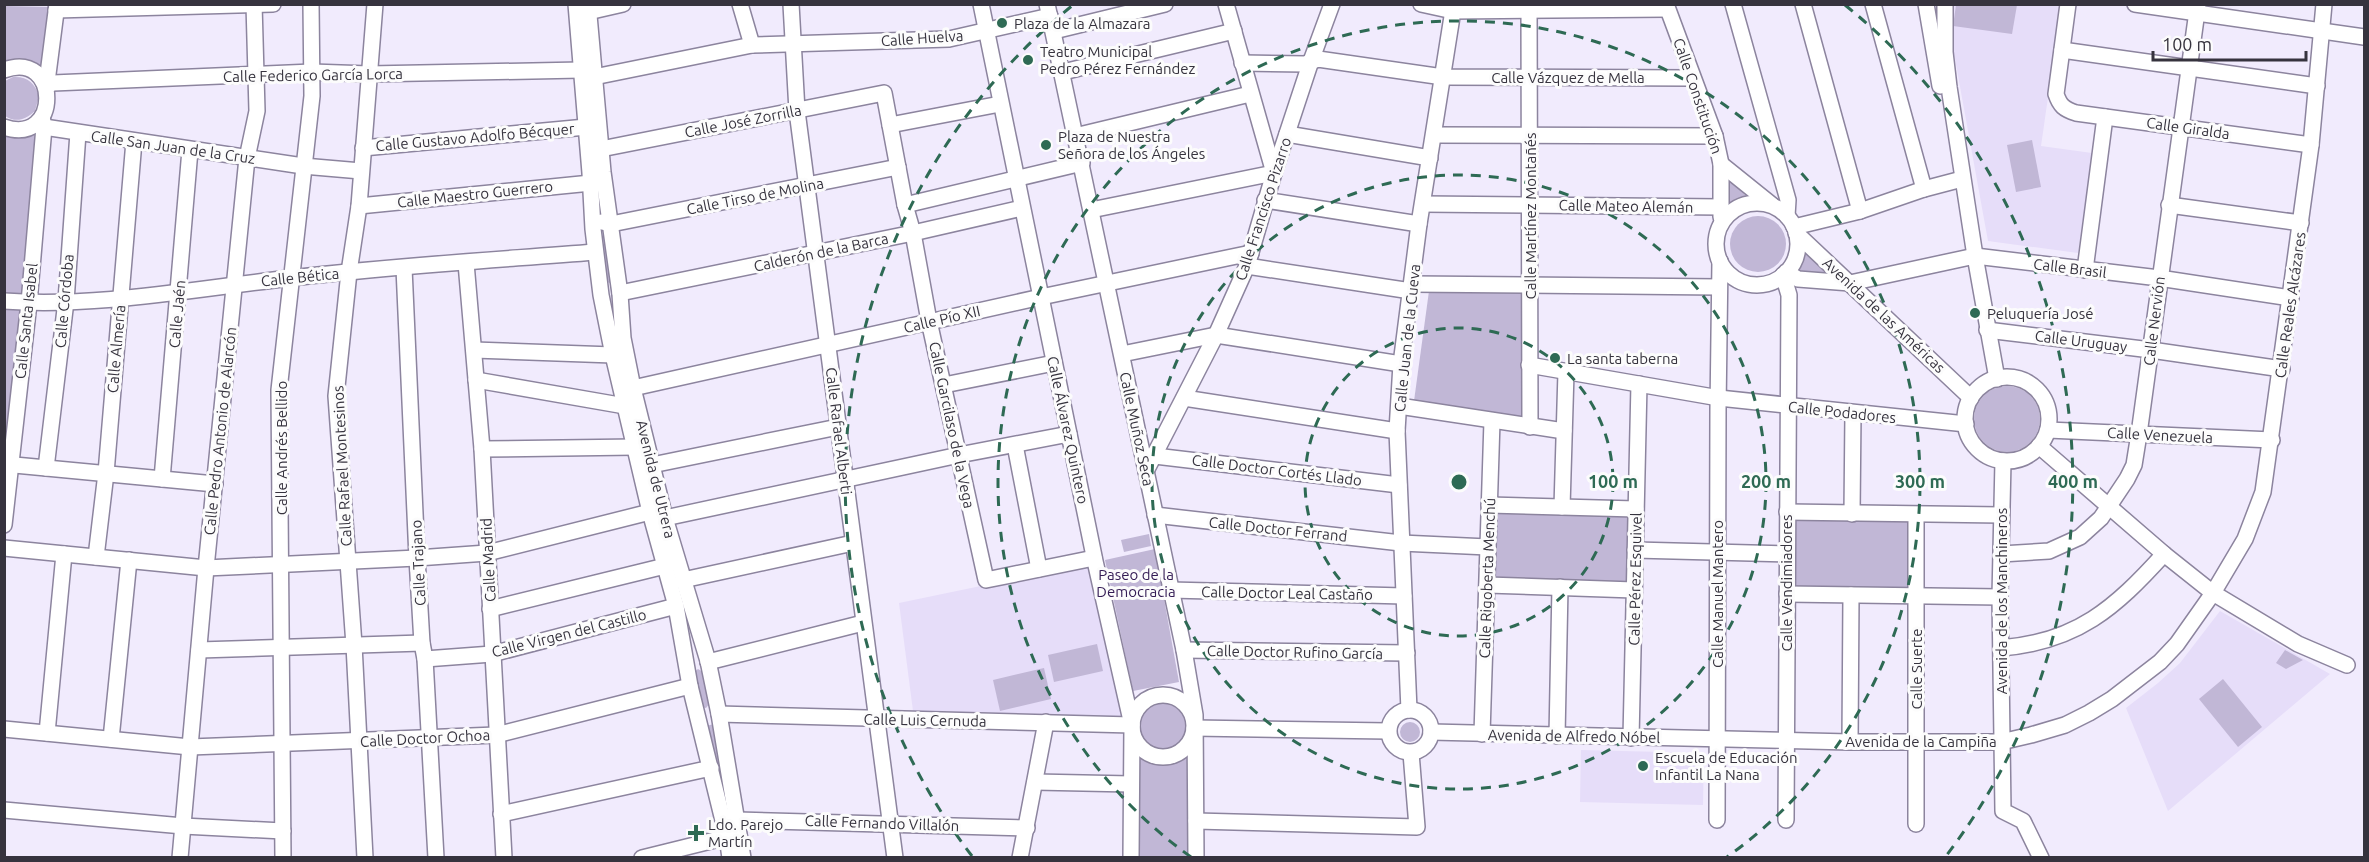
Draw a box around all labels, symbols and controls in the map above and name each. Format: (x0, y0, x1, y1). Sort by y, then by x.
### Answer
place label: Plaza de la Almazara (1014, 15, 1151, 32)
marker: Plaza de la Almazara (995, 16, 1009, 30)
scale bar (2153, 24, 2306, 62)
street label: Calle Huelva (880, 27, 964, 49)
text: 100 m (2162, 34, 2212, 54)
street label: Calle Constitución (1670, 36, 1726, 156)
place label: Teatro Municipal Pedro Pérez Fernández (1040, 43, 1196, 77)
marker: Teatro Municipal Pedro Pérez Fernández (1021, 53, 1035, 67)
street label: Calle Federico García Lorca (223, 65, 403, 85)
street label: Calle Vázquez de Mella (1491, 69, 1645, 86)
street label: Calle José Zorrilla (683, 101, 803, 141)
street label: Calle Giralda (2145, 114, 2231, 142)
street label: Calle Gustavo Adolfo Bécquer (375, 120, 576, 154)
street label: Calle San Juan de la Cruz (90, 127, 256, 167)
place label: Plaza de Nuestra Señora de los Ángeles (1058, 128, 1205, 162)
street label: Calle Martínez Montañés (1522, 133, 1539, 299)
street label: Calle Francisco Pizarro (1232, 135, 1294, 283)
marker: Plaza de Nuestra Señora de los Ángeles (1039, 138, 1053, 152)
street label: Calle Tirso de Molina (685, 174, 825, 218)
street label: Calle Maestro Guerrero (396, 177, 554, 211)
street label: Calle Mateo Alemán (1558, 196, 1694, 216)
street label: Calderón de la Barca (752, 229, 890, 275)
street label: Calle Reales Alcázares (2271, 231, 2309, 379)
street label: Calle Córdoba (51, 253, 77, 349)
street label: Avenida de las Américas (1819, 254, 1949, 376)
street label: Calle Brasil (2032, 255, 2108, 281)
street label: Calle Santa Isabel (11, 262, 41, 380)
street label: Calle Juan de la Cueva (1391, 263, 1423, 413)
street label: Calle Bética (260, 264, 340, 290)
street label: Calle Nervión (2140, 275, 2168, 367)
street label: Calle Jaén (166, 279, 188, 349)
street label: Calle Pío XII (902, 302, 982, 336)
street label: Calle Almería (104, 304, 128, 394)
place label: Peluquería José (1987, 305, 2094, 322)
marker: Peluquería José (1968, 306, 1982, 320)
street label: Calle Pedro Antonio de Alarcón (201, 326, 239, 536)
street label: Calle Uruguay (2034, 327, 2128, 355)
street label: Calle Garcilaso de la Vega (926, 340, 978, 510)
place label: La santa taberna (1567, 350, 1678, 367)
marker: La santa taberna (1548, 351, 1562, 365)
street label: Calle Álvarez Quintero (1044, 355, 1092, 505)
street label: Calle Rafael Alberti (823, 366, 855, 496)
street label: Calle Muñoz Seca (1117, 370, 1157, 488)
street label: Calle Andrés Bellido (273, 381, 290, 515)
street label: Calle Rafael Montesinos (329, 385, 355, 547)
street label: Calle Podadores (1787, 398, 1897, 426)
street label: Avenida de Utrera (633, 418, 679, 540)
street label: Calle Venezuela (2107, 424, 2213, 446)
street label: Calle Doctor Cortés Llado (1191, 451, 1363, 489)
text: 100 m (1588, 471, 1638, 491)
text: 200 m (1741, 471, 1791, 491)
text: 300 m (1895, 471, 1945, 491)
text: 400 m (2048, 471, 2098, 491)
centre of rings (1449, 472, 1469, 492)
street label: Calle Rigoberta Menchú (1476, 497, 1498, 659)
street label: Avenida de los Manchineros (1993, 508, 2010, 694)
street label: Calle Pérez Esquivel (1625, 512, 1645, 646)
street label: Calle Doctor Ferrand (1208, 513, 1348, 545)
street label: Calle Vendimiadores (1778, 514, 1795, 652)
street label: Calle Madrid (477, 518, 499, 602)
street label: Calle Trajano (407, 519, 429, 607)
street label: Calle Manuel Mantero (1709, 520, 1726, 668)
park label: Paseo de la Democracia (1096, 566, 1176, 600)
street label: Calle Doctor Leal Castaño (1201, 583, 1373, 603)
street label: Calle Virgen del Castillo (490, 606, 648, 660)
street label: Calle Suerte (1908, 628, 1925, 710)
street label: Calle Doctor Rufino García (1207, 642, 1383, 662)
street label: Calle Luis Cernuda (863, 710, 987, 730)
street label: Calle Doctor Ochoa (360, 726, 490, 750)
street label: Avenida de Alfredo Nóbel (1488, 726, 1660, 746)
street label: Avenida de la Campiña (1845, 733, 1997, 750)
place label: Escuela de Educación Infantil La Nana (1655, 749, 1798, 783)
marker: Escuela de Educación Infantil La Nana (1636, 759, 1650, 773)
street label: Calle Fernando Villalón (804, 812, 960, 834)
place label: Ldo. Parejo Martín (708, 816, 783, 850)
marker: Ldo. Parejo Martín (689, 826, 703, 840)

